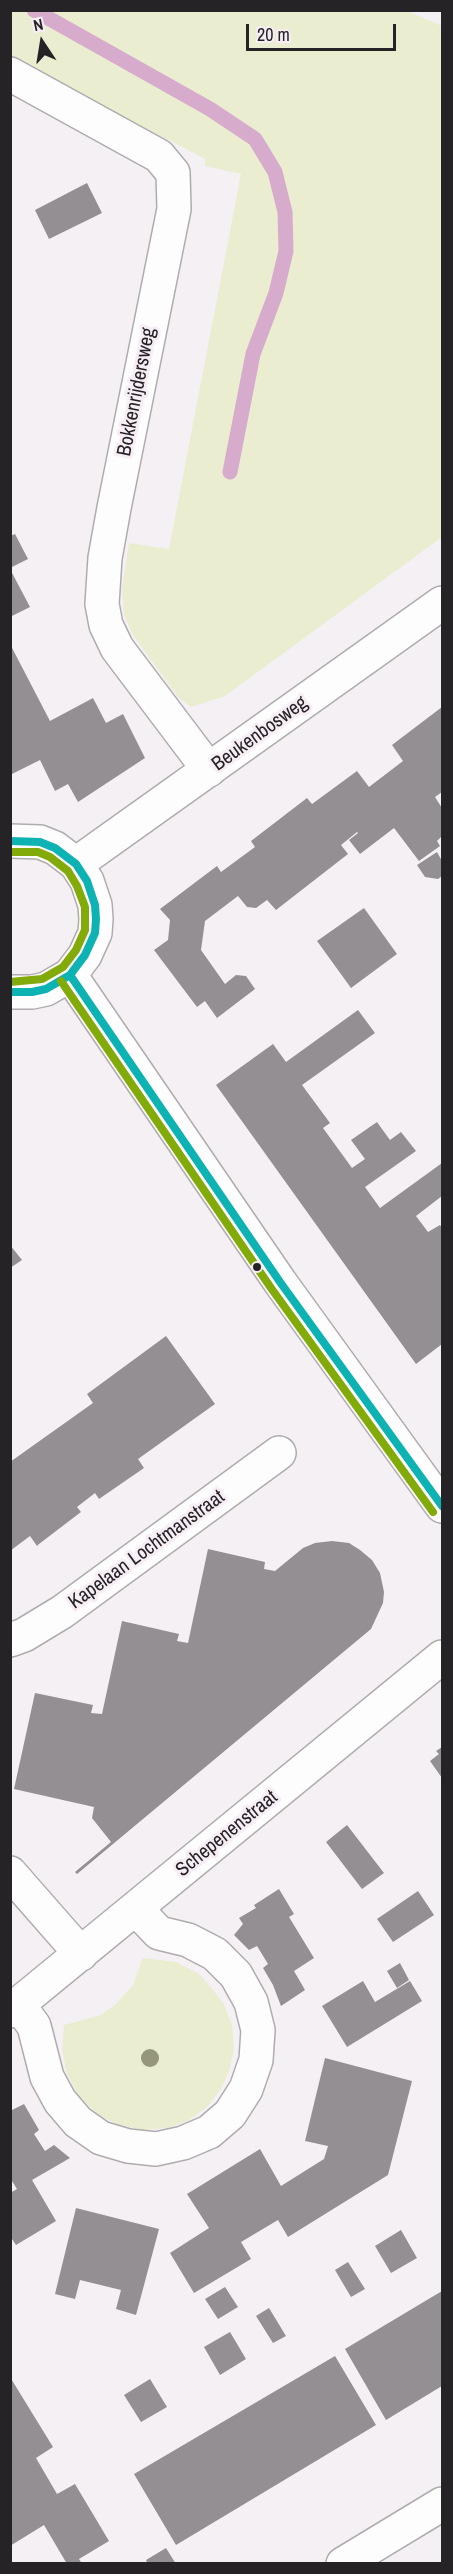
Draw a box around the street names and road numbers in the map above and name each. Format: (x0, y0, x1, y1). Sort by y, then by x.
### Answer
street label: Bokkenrijdersweg (113, 326, 161, 458)
street label: Beukenbosweg (208, 691, 312, 777)
street label: Kapelaan Lochtmanstraat (64, 1485, 230, 1615)
street label: Schepenenstraat (171, 1786, 283, 1882)

